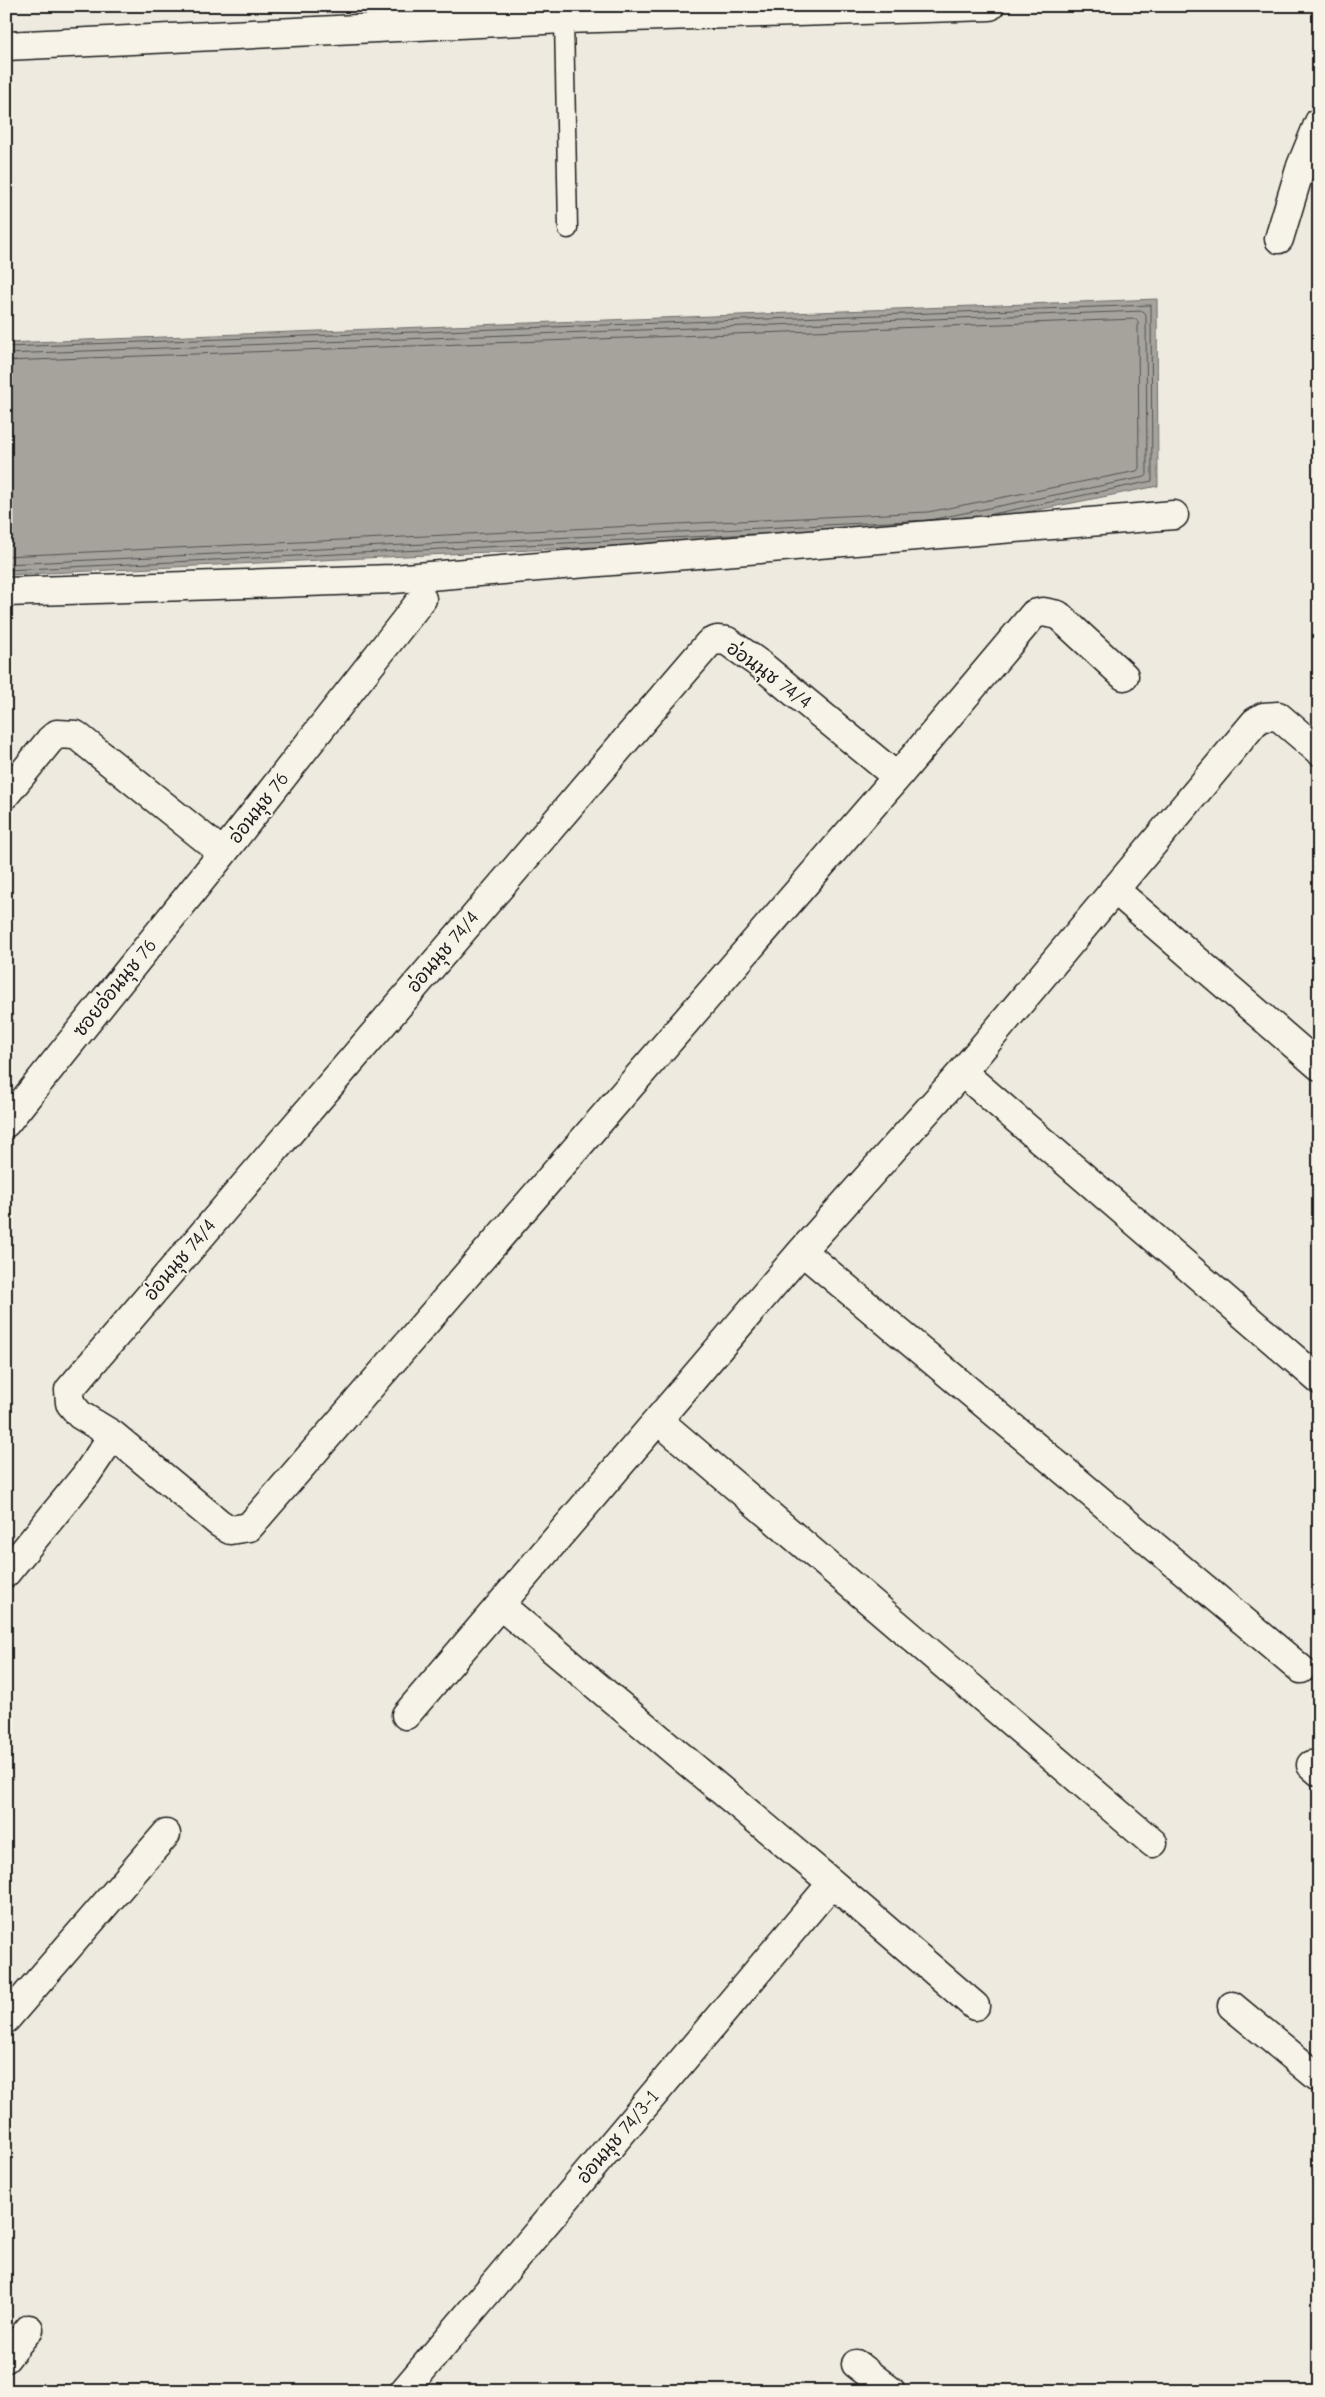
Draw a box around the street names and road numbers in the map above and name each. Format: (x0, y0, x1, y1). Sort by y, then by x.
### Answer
street label: อ่อนนุช 74/4 (721, 636, 816, 716)
street label: อ่อนนุช 76 (224, 767, 296, 850)
street label: อ่อนนุช 74/4 (402, 906, 486, 999)
street label: ซอยอ่อนนุช 76 (68, 934, 164, 1043)
street label: อ่อนนุช 74/4 (139, 1214, 223, 1307)
street label: อ่อนนุช 74/3-1 (572, 2085, 666, 2190)

